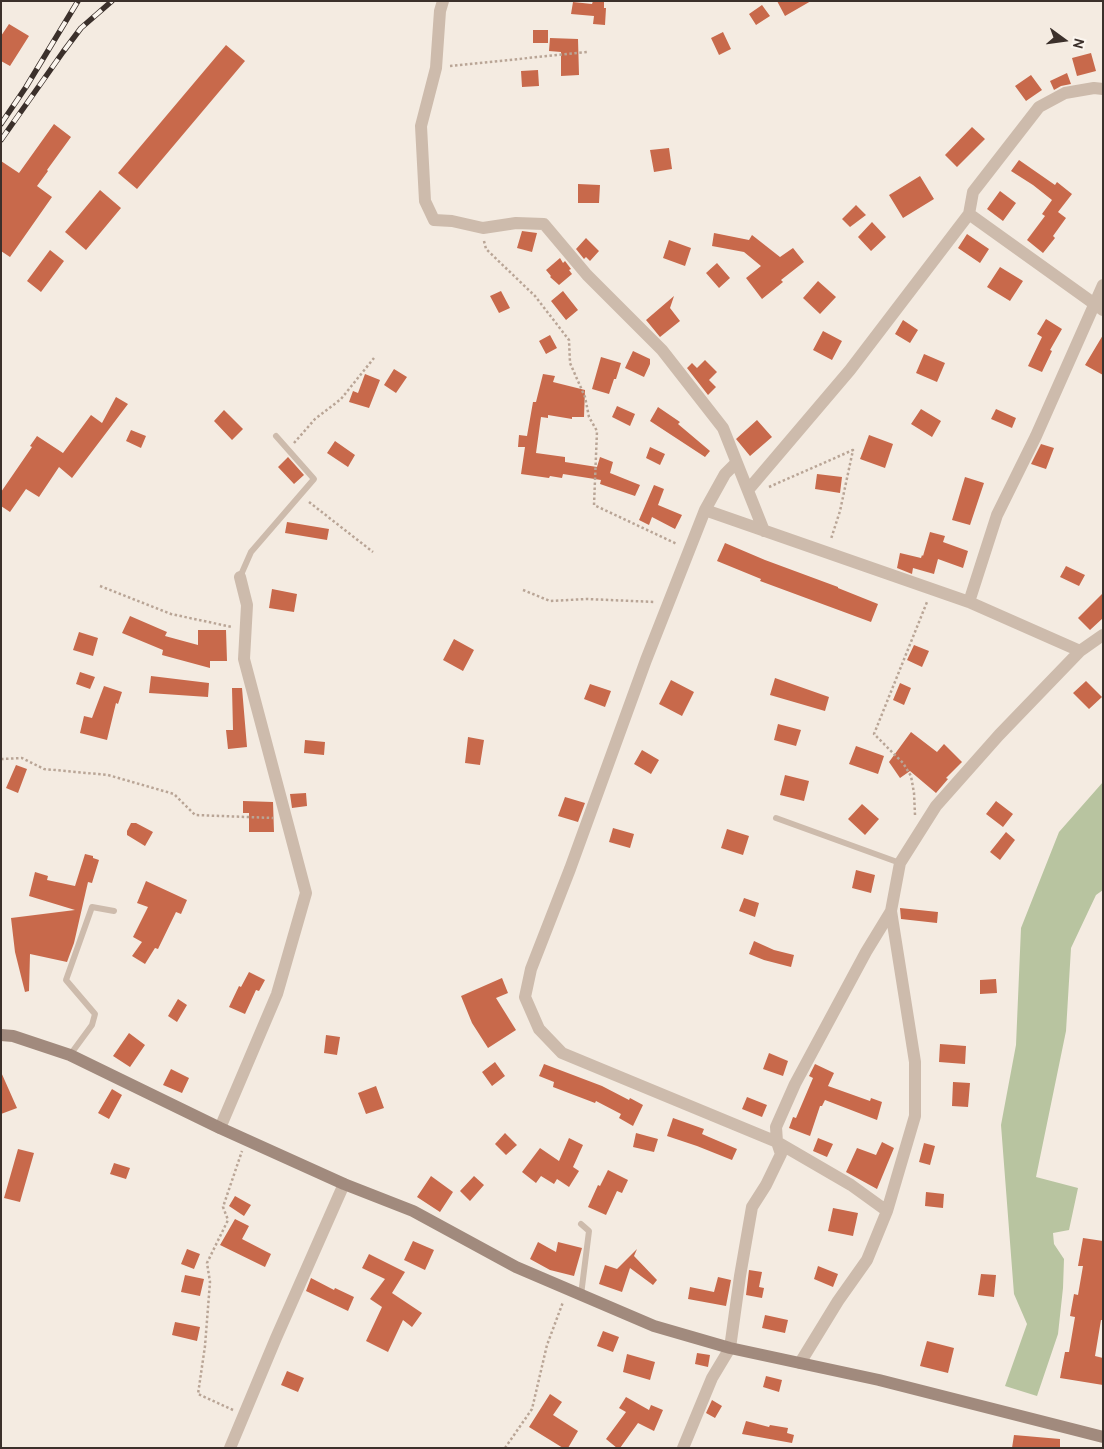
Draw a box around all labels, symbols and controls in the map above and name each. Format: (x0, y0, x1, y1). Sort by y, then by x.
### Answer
north arrow (1039, 15, 1089, 65)
text: N (1069, 37, 1088, 51)

